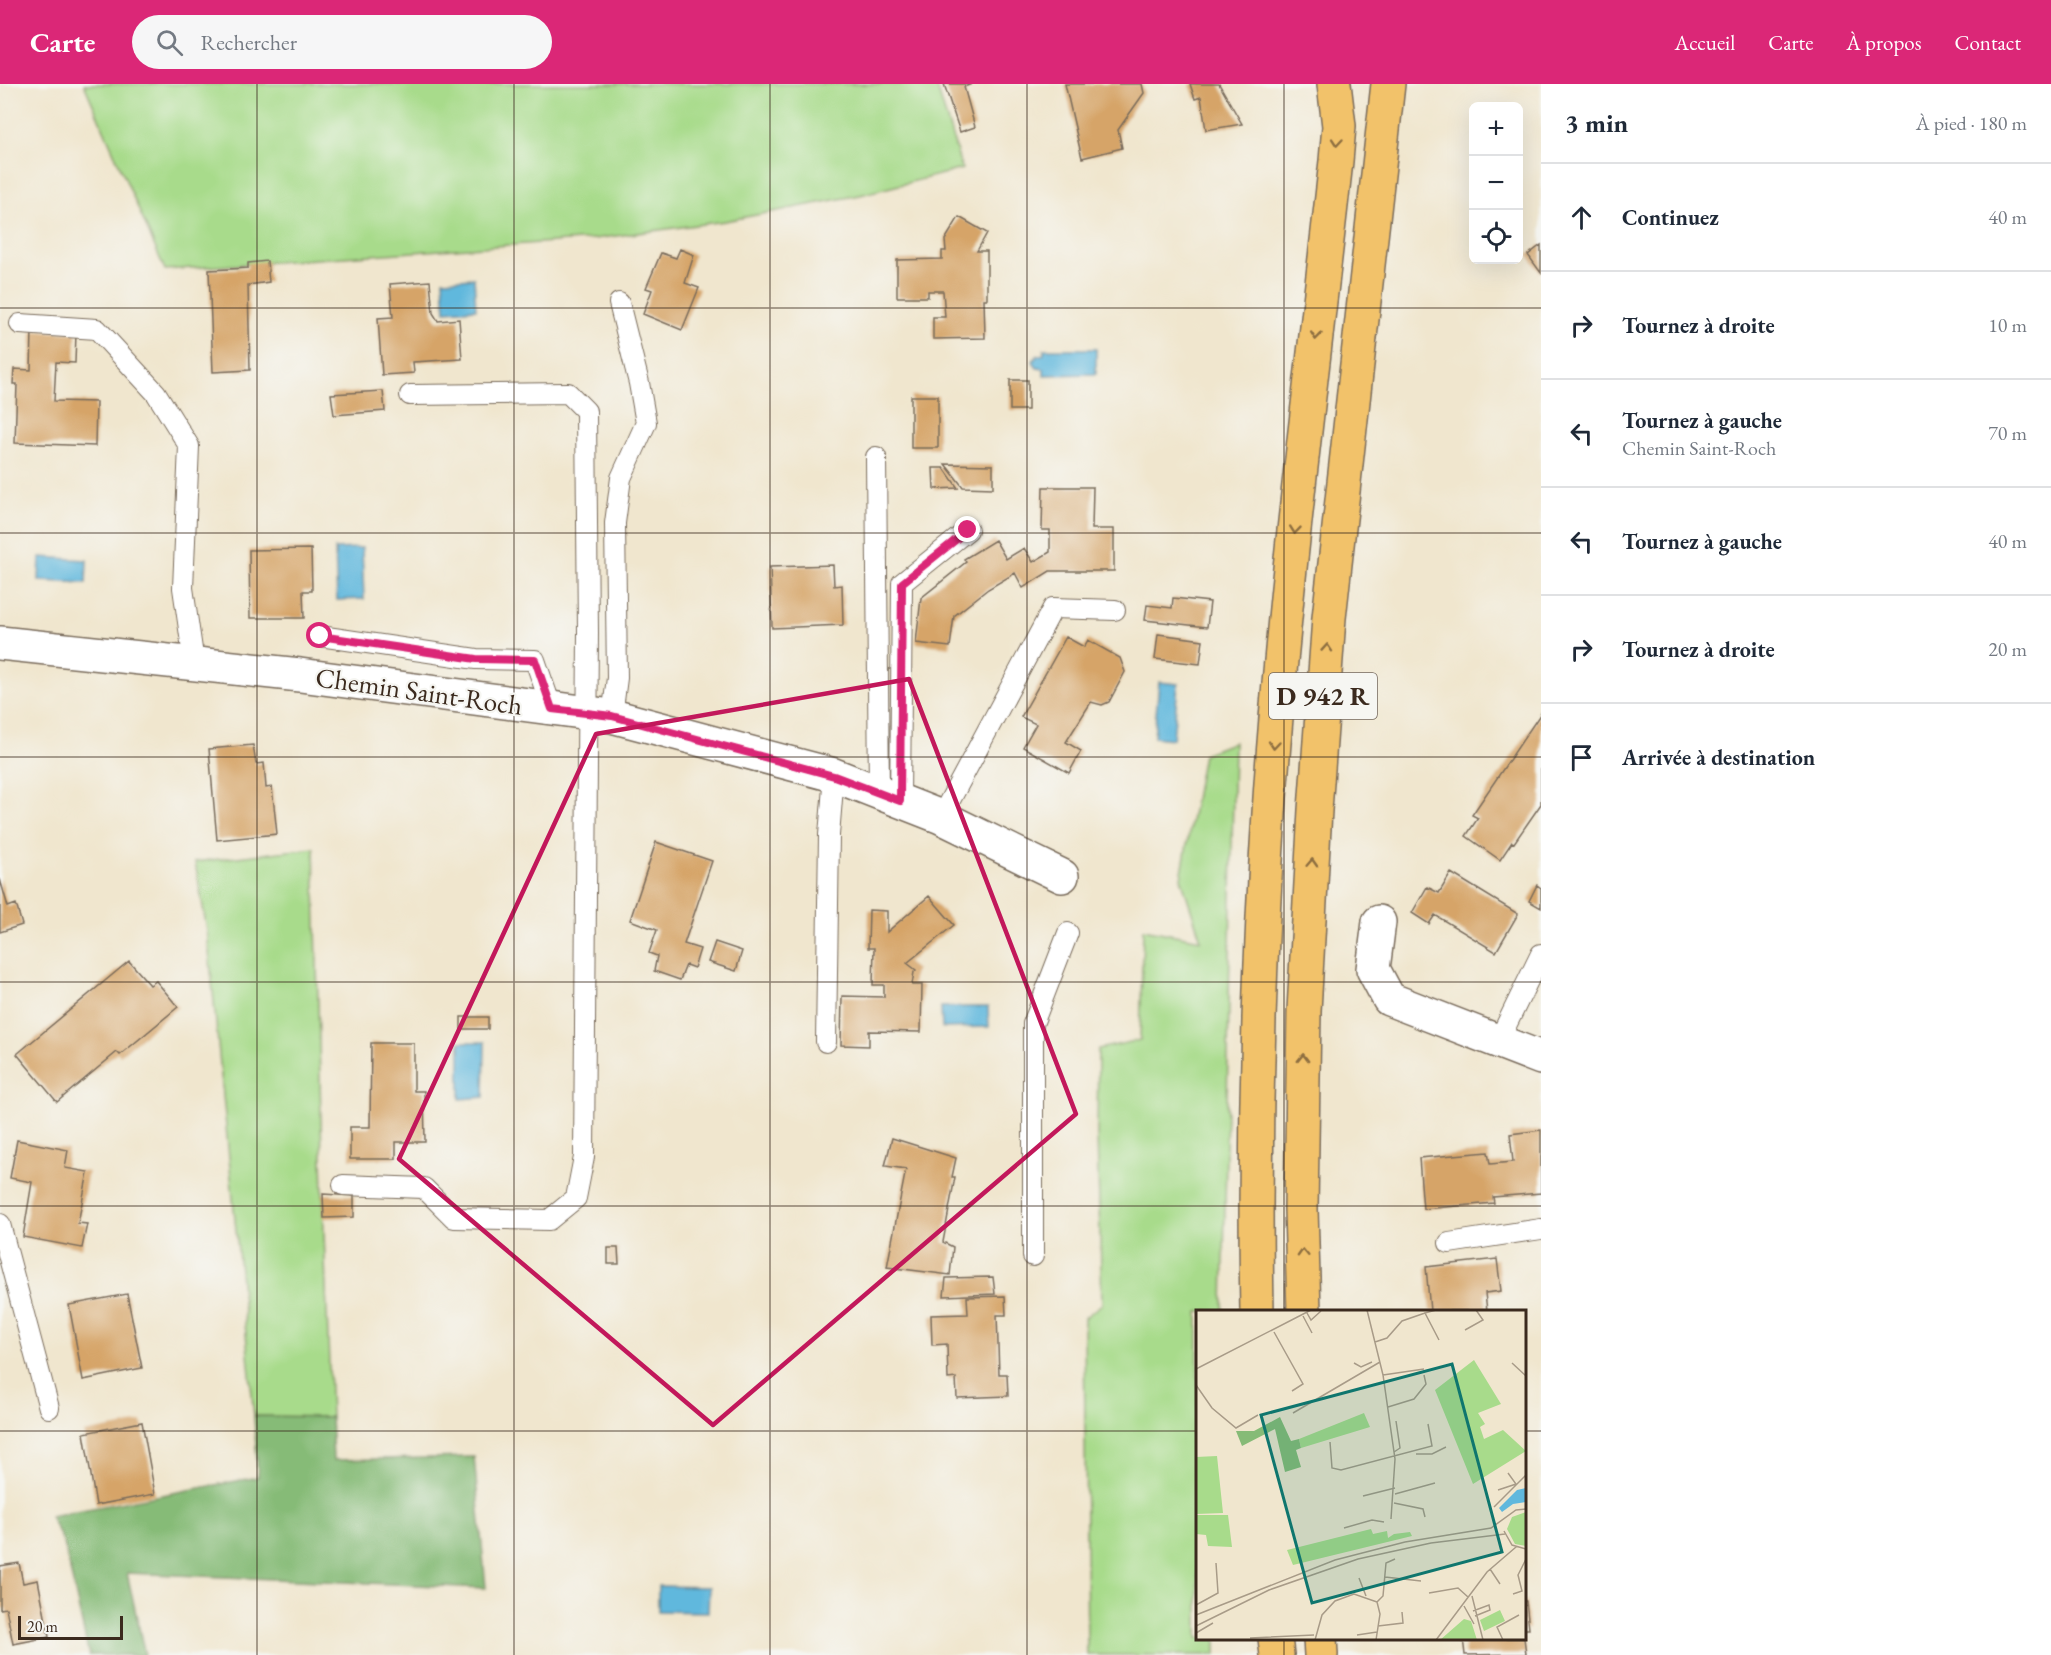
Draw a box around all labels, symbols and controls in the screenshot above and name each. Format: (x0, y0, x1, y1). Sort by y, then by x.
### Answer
search box (132, 15, 552, 69)
text: Carte (30, 24, 96, 60)
icon: search (153, 26, 186, 59)
text: Rechercher (201, 28, 297, 57)
text: Accueil (1675, 29, 1735, 56)
text: Carte (1768, 29, 1813, 56)
text: À propos (1846, 29, 1921, 56)
text: Contact (1954, 29, 2021, 56)
map controls (1469, 102, 1523, 264)
button: + (1469, 102, 1523, 156)
text: 3 min (1565, 106, 1628, 140)
text: À pied · 180 m (1916, 110, 2027, 136)
one-way arrow (1331, 138, 1344, 147)
button: − (1469, 156, 1523, 210)
icon: ahead (1565, 201, 1598, 234)
text: Continuez (1622, 203, 1719, 232)
text: 40 m (1988, 204, 2027, 230)
button: locate (1469, 210, 1523, 264)
icon: right (1565, 309, 1598, 342)
text: Tournez à droite (1622, 311, 1775, 340)
text: 10 m (1988, 312, 2027, 338)
one-way arrow (1311, 331, 1323, 341)
text: Tournez à gauche (1622, 406, 1782, 435)
icon: left (1565, 417, 1598, 450)
text: 70 m (1988, 420, 2027, 446)
text: Chemin Saint-Roch (1622, 435, 1776, 461)
route end (954, 516, 980, 542)
one-way arrow (1289, 525, 1302, 534)
icon: left (1565, 525, 1598, 558)
text: Tournez à gauche (1622, 527, 1782, 556)
text: 40 m (1988, 528, 2027, 554)
route start (306, 622, 332, 648)
icon: right (1565, 633, 1598, 666)
text: Tournez à droite (1622, 635, 1775, 664)
text: 20 m (1988, 636, 2027, 662)
one-way arrow (1320, 643, 1333, 652)
street label: Chemin Saint-Roch (313, 659, 525, 723)
road number: D 942 R (1269, 673, 1377, 719)
one-way arrow (1268, 740, 1281, 749)
icon: arrive (1565, 741, 1598, 774)
text: Arrivée à destination (1622, 743, 1815, 772)
one-way arrow (1305, 859, 1318, 868)
one-way arrow (1297, 1054, 1310, 1063)
one-way arrow (1296, 1249, 1309, 1258)
inset map (1196, 1310, 1526, 1640)
scale bar (18, 1613, 123, 1640)
text: 20 m (27, 1616, 58, 1637)

